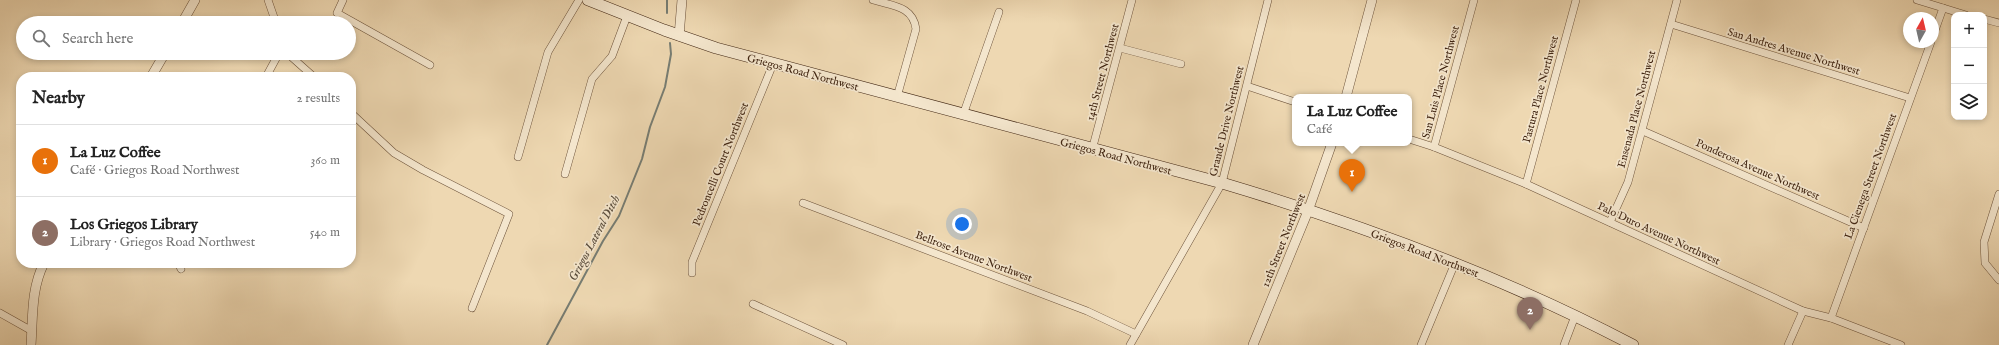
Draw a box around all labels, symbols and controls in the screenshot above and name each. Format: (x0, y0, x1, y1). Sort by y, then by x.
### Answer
north arrow (1903, 12, 1939, 48)
map controls (1951, 12, 1987, 120)
button: + (1951, 12, 1987, 48)
search box (16, 16, 356, 60)
street label: 14th Street Northwest (1083, 22, 1123, 122)
street label: San Luis Place Northwest (1419, 24, 1463, 140)
street label: San Andres Avenue Northwest (1726, 25, 1862, 79)
icon: search (30, 27, 52, 49)
text: Search here (62, 29, 133, 48)
street label: Pastura Place Northwest (1520, 34, 1562, 144)
button: − (1951, 48, 1987, 84)
street label: Ensenada Place Northwest (1615, 49, 1659, 169)
street label: Griegos Road Northwest (746, 51, 860, 95)
street label: Grande Drive Northwest (1206, 64, 1248, 178)
button: layers (1951, 84, 1987, 120)
text: Nearby (32, 88, 85, 109)
text: 2 results (296, 90, 340, 107)
popup (1292, 94, 1412, 146)
street label: Pedroncelli Court Northwest (690, 100, 752, 228)
text: La Luz Coffee (1307, 102, 1397, 121)
street label: La Cienega Street Northwest (1842, 111, 1900, 241)
text: Café (1307, 121, 1332, 138)
street label: Griegos Road Northwest (1059, 135, 1173, 179)
street label: Ponderosa Avenue Northwest (1693, 136, 1822, 204)
text: La Luz Coffee (70, 143, 161, 162)
text: 1 (43, 152, 47, 169)
text: 360 m (310, 152, 340, 169)
pin: 1 (1339, 159, 1365, 192)
text: Café · Griegos Road Northwest (70, 162, 240, 179)
street label: 12th Street Northwest (1259, 191, 1309, 289)
water label: Griegos Lateral Ditch (566, 193, 624, 284)
street label: Palo Duro Avenue Northwest (1595, 199, 1722, 269)
your location (952, 214, 972, 234)
text: Los Griegos Library (70, 215, 198, 234)
text: 2 (42, 224, 48, 241)
text: 540 m (310, 224, 340, 241)
street label: Griegos Road Northwest (1369, 227, 1481, 281)
street label: Bellrose Avenue Northwest (913, 228, 1034, 286)
text: Library · Griegos Road Northwest (70, 234, 255, 251)
pin: 2 (1517, 297, 1543, 330)

